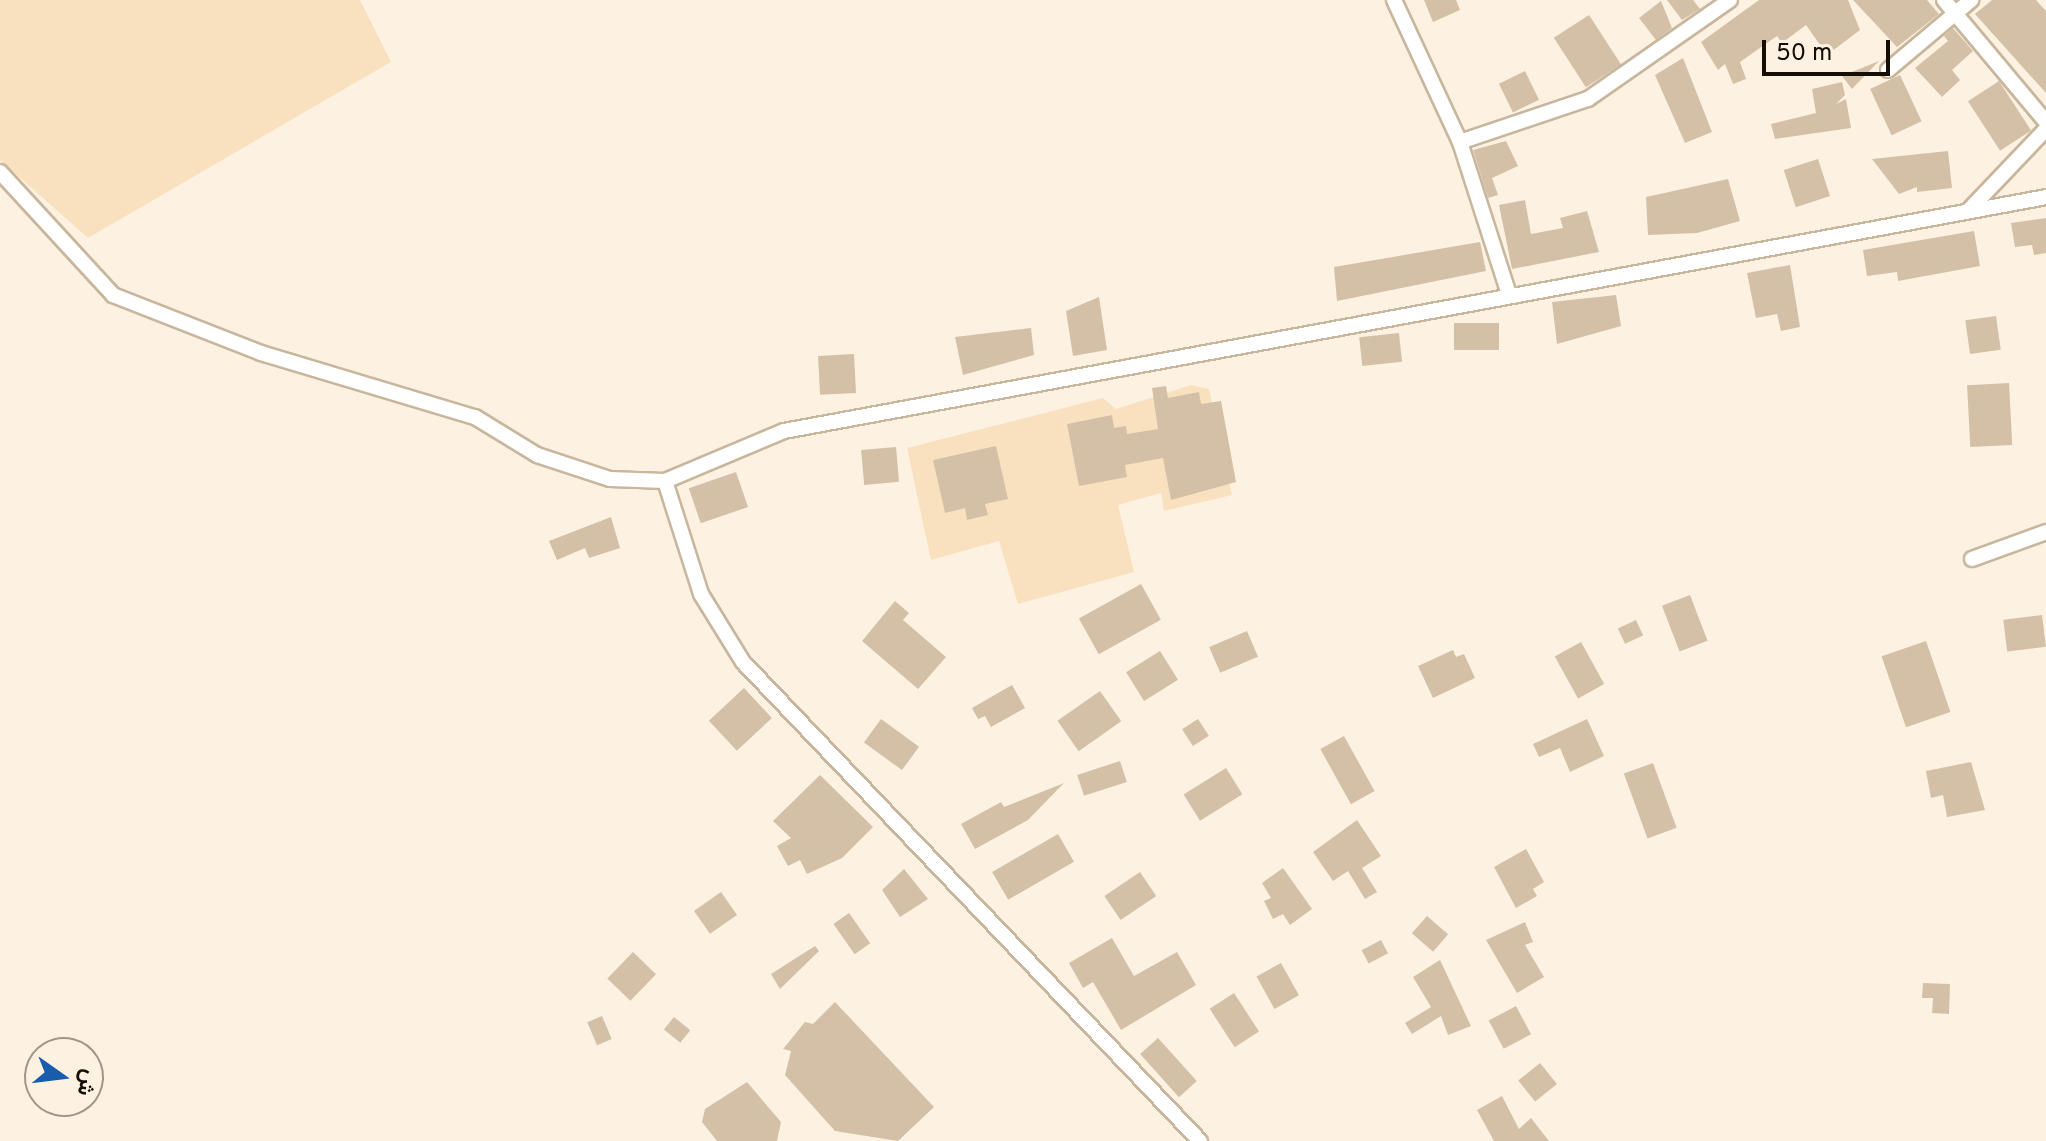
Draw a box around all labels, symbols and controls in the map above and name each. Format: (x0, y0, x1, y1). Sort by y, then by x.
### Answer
scale bar (1766, 24, 1894, 74)
text: 50 m (1776, 39, 1832, 69)
north arrow (24, 1037, 104, 1117)
text: ش (70, 1066, 102, 1099)

